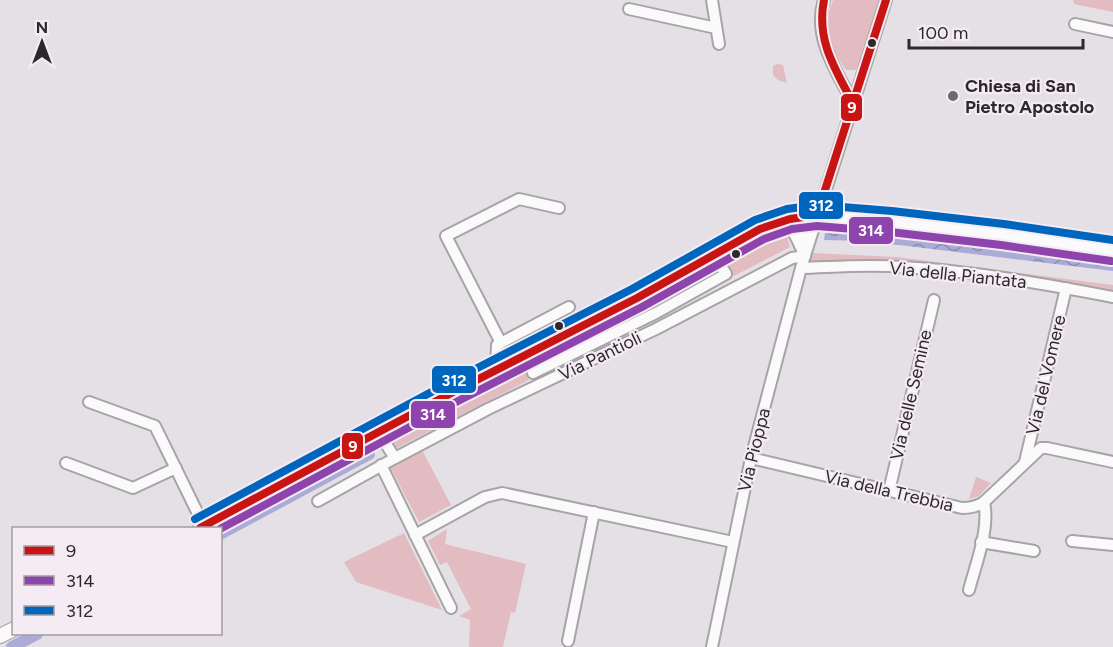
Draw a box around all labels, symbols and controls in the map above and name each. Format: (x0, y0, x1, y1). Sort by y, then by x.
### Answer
north arrow (12, 12, 72, 72)
scale bar (909, 12, 1083, 50)
text: N (36, 18, 48, 37)
text: 100 m (918, 22, 968, 44)
unlabelled marker (866, 37, 878, 49)
place label: Chiesa di San Pietro Apostolo (965, 75, 1094, 118)
marker: Chiesa di San Pietro Apostolo (946, 89, 960, 103)
line badge: 9 (840, 93, 863, 122)
text: 9 (847, 98, 857, 117)
line badge: 312 (798, 191, 844, 220)
text: 312 (809, 196, 833, 215)
line badge: 314 (848, 216, 894, 245)
text: 314 (858, 221, 884, 240)
unlabelled marker (730, 248, 742, 260)
street label: Via della Piantata (888, 257, 1028, 293)
street label: Via del Vomere (1022, 313, 1071, 437)
unlabelled marker (553, 320, 565, 332)
street label: Via Pantioli (555, 327, 645, 385)
street label: Via delle Semine (885, 328, 937, 462)
line badge: 312 (431, 365, 477, 394)
text: 312 (442, 371, 466, 390)
line badge: 314 (410, 400, 456, 429)
text: 314 (420, 405, 446, 424)
street label: Via Pioppa (733, 406, 775, 494)
line badge: 9 (341, 432, 364, 460)
text: 9 (348, 437, 358, 456)
street label: Via della Trebbia (822, 465, 956, 517)
legend (12, 527, 222, 635)
text: 9 (66, 540, 76, 562)
text: 314 (66, 570, 94, 592)
text: 312 (66, 600, 93, 622)

